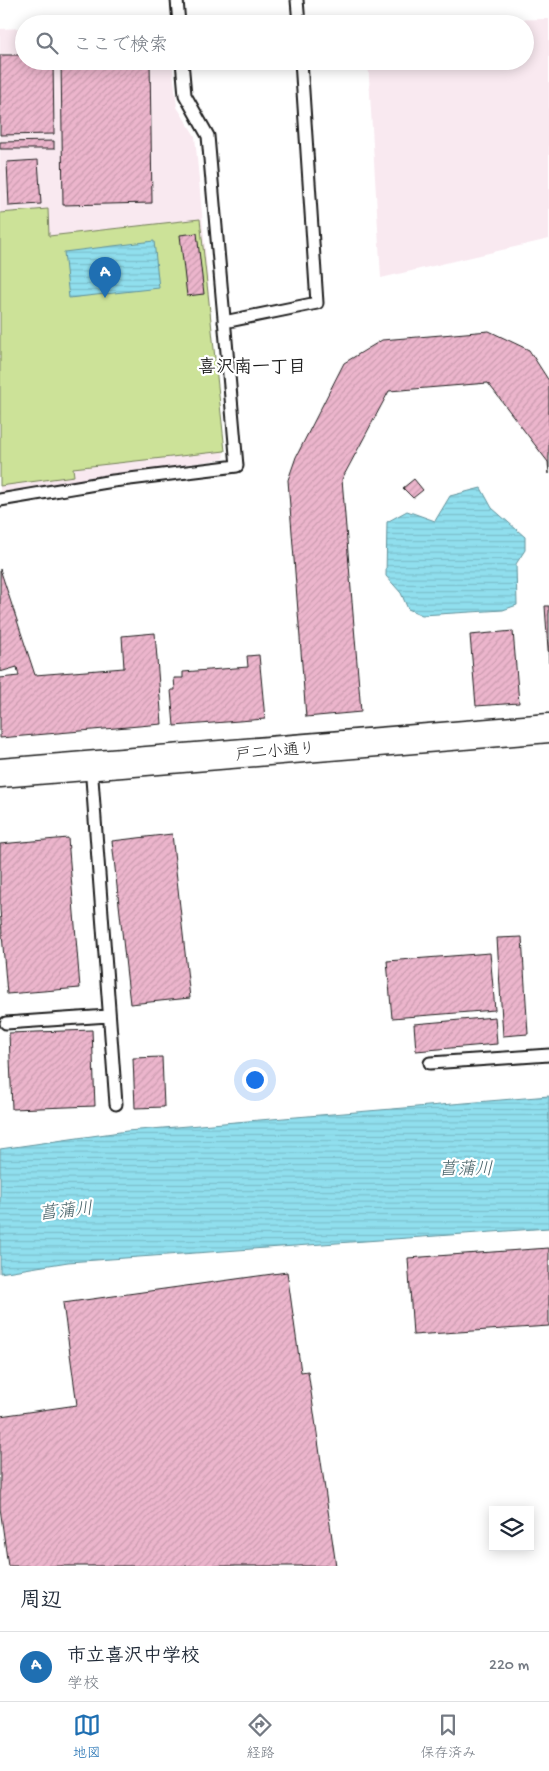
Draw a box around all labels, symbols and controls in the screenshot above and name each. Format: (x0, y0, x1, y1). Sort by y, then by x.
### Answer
search box (15, 15, 534, 70)
icon: search (33, 29, 61, 57)
text: ここで検索 (73, 35, 168, 58)
pin: A (89, 257, 121, 298)
district label: 喜沢南一丁目 (198, 357, 306, 379)
street label: 戸二小通り (235, 740, 316, 766)
your location (242, 1067, 268, 1093)
water label: 菖蒲川 (439, 1159, 493, 1181)
water label: 菖蒲川 (38, 1198, 94, 1226)
map controls (489, 1506, 534, 1551)
button: layers (489, 1506, 534, 1551)
text: 周辺 (20, 1590, 62, 1615)
text: 市立喜沢中学校 (67, 1646, 200, 1669)
text: A (31, 1657, 41, 1676)
text: 220 m (489, 1657, 529, 1676)
text: 学校 (67, 1676, 99, 1695)
tab: 地図 (73, 1711, 101, 1763)
tab: 経路 (246, 1711, 274, 1763)
tab: 保存済み (420, 1711, 476, 1763)

